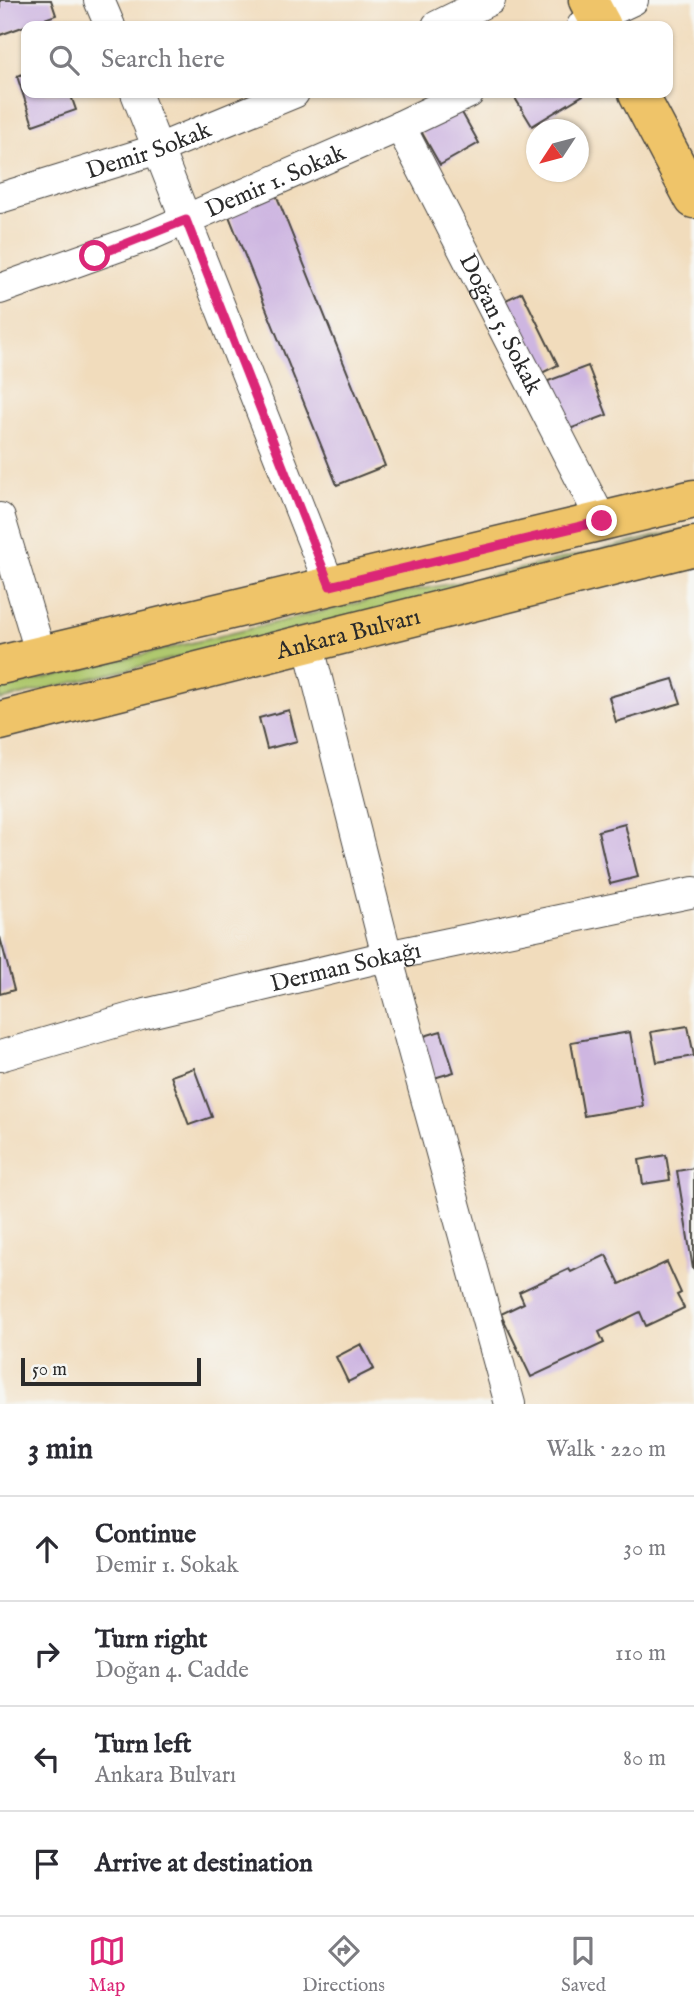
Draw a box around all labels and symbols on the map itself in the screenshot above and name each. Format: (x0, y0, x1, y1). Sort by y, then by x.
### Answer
street label: Demir Sokak (83, 115, 216, 187)
north arrow (526, 119, 589, 182)
street label: Demir 1. Sokak (201, 138, 351, 226)
route start (79, 240, 110, 271)
street label: Doğan 5. Sokak (451, 249, 549, 400)
route end (586, 505, 617, 536)
street label: Ankara Bulvarı (272, 602, 424, 668)
street label: Derman Sokağı (267, 935, 424, 1000)
scale bar (21, 1355, 201, 1387)

